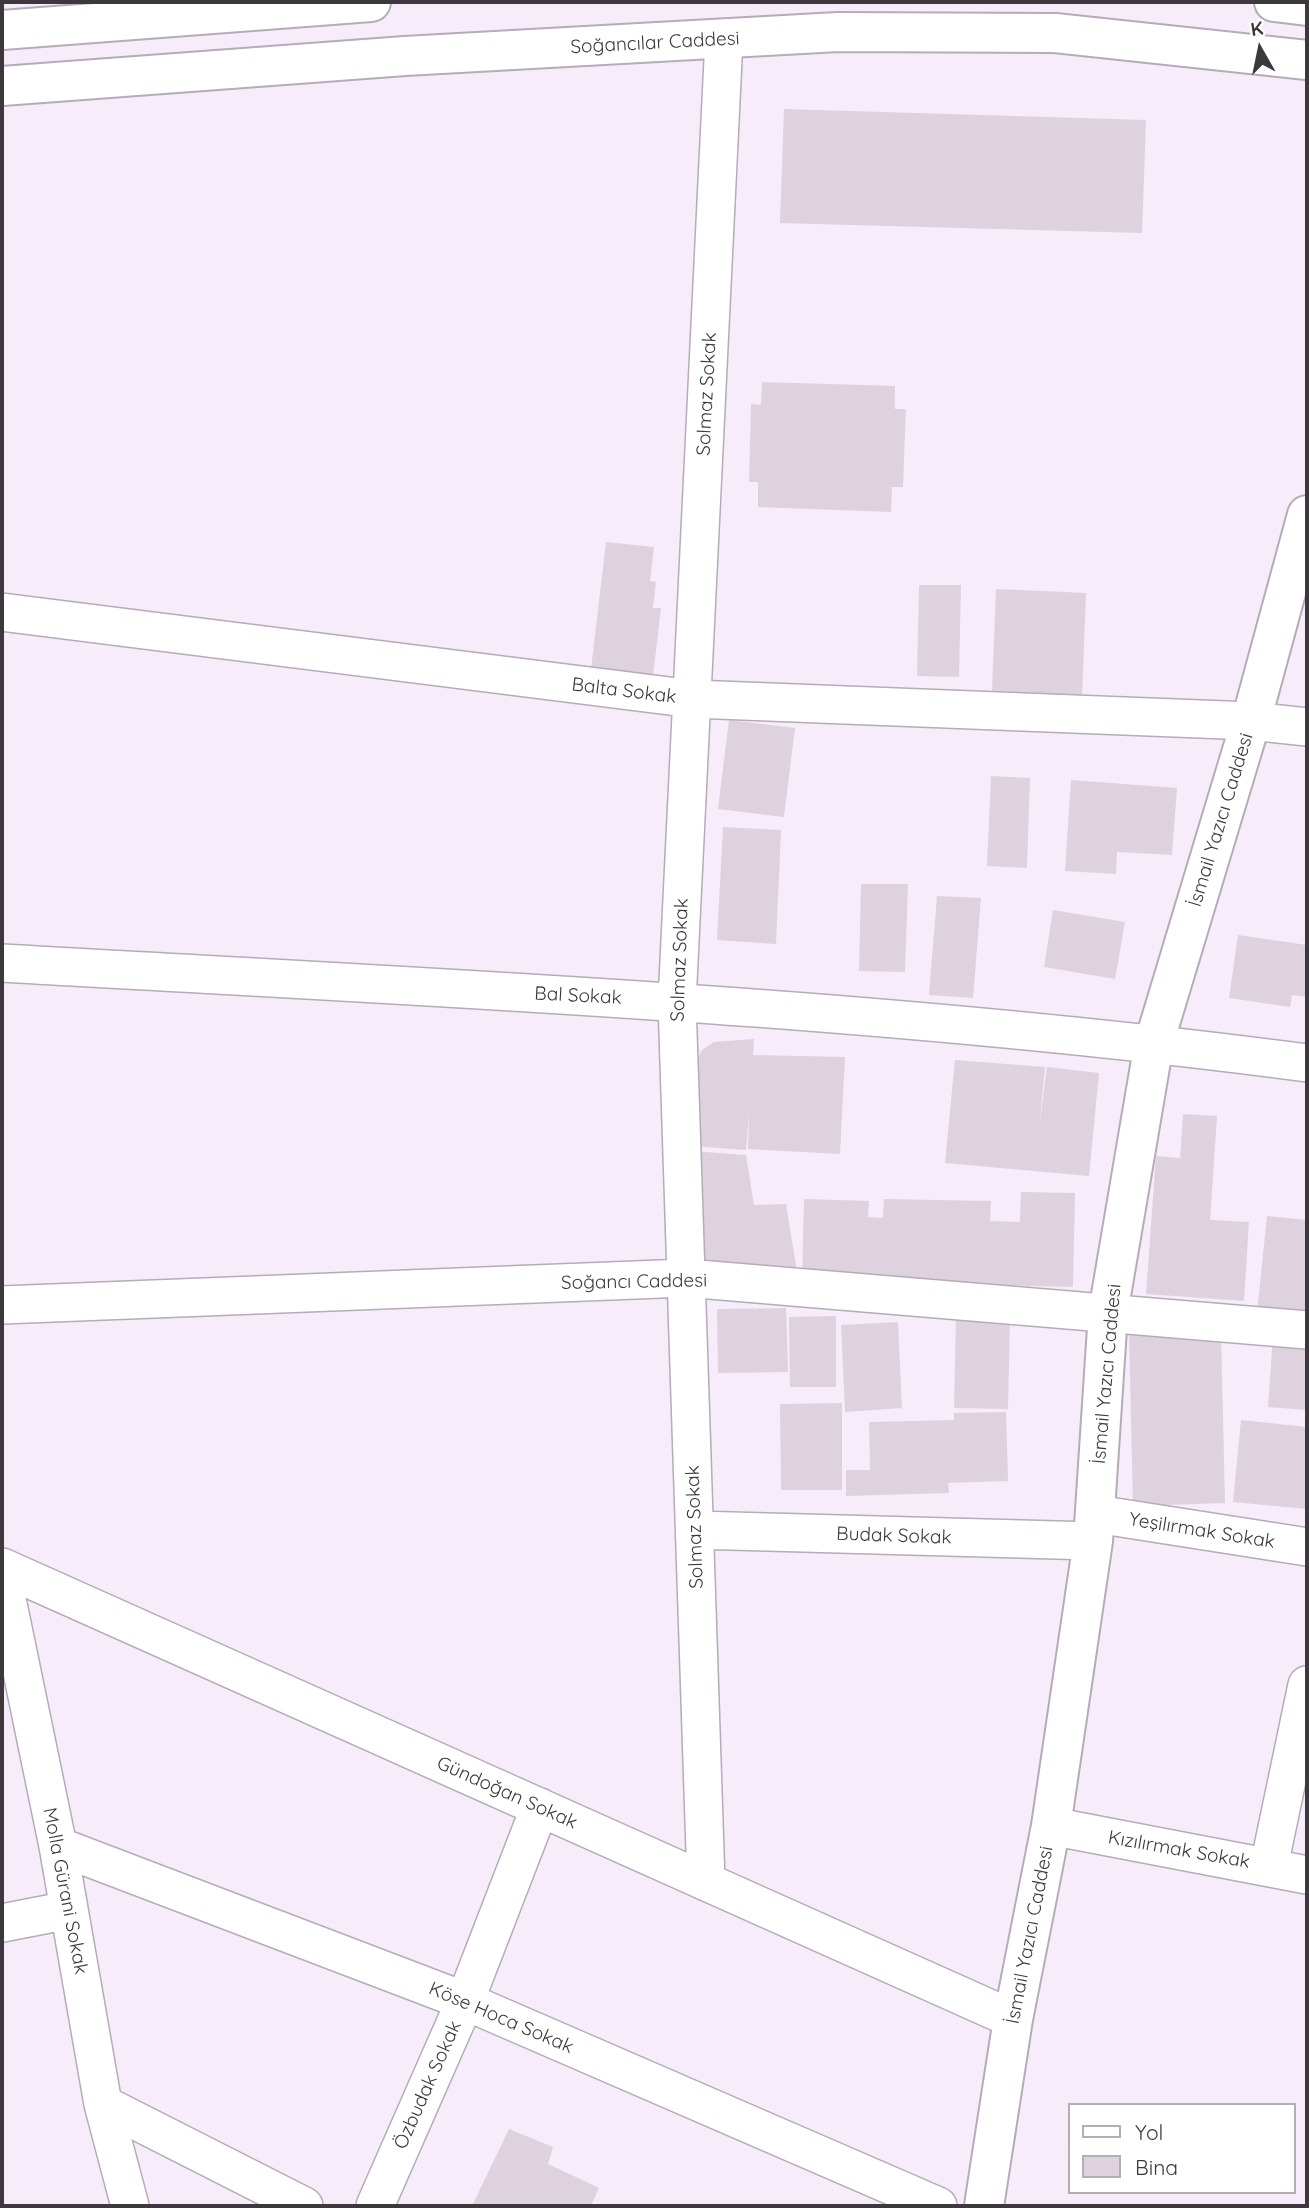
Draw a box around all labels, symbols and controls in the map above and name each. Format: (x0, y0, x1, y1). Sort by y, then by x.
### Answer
north arrow (1225, 14, 1295, 84)
text: K (1249, 15, 1265, 41)
street label: Soğancılar Caddesi (570, 27, 740, 59)
street label: Solmaz Sokak (692, 332, 722, 456)
street label: Balta Sokak (570, 673, 678, 709)
street label: İsmail Yazıcı Caddesi (1184, 730, 1258, 910)
street label: Solmaz Sokak (666, 898, 694, 1022)
street label: Bal Sokak (534, 982, 622, 1010)
street label: Soğancı Caddesi (561, 1269, 707, 1295)
street label: İsmail Yazıcı Caddesi (1088, 1283, 1126, 1465)
street label: Solmaz Sokak (681, 1465, 709, 1589)
street label: Yeşilırmak Sokak (1127, 1508, 1277, 1554)
street label: Budak Sokak (836, 1523, 952, 1549)
street label: Gündoğan Sokak (433, 1752, 581, 1834)
street label: Molla Gürani Sokak (38, 1806, 92, 1976)
street label: Kızılırmak Sokak (1106, 1826, 1252, 1874)
street label: İsmail Yazıcı Caddesi (1002, 1844, 1058, 2026)
street label: Köse Hoca Sokak (425, 1977, 577, 2059)
street label: Özbudak Sokak (389, 2017, 467, 2153)
legend (1068, 2103, 1295, 2194)
text: Yol (1135, 2119, 1163, 2145)
text: Bina (1135, 2154, 1178, 2180)

